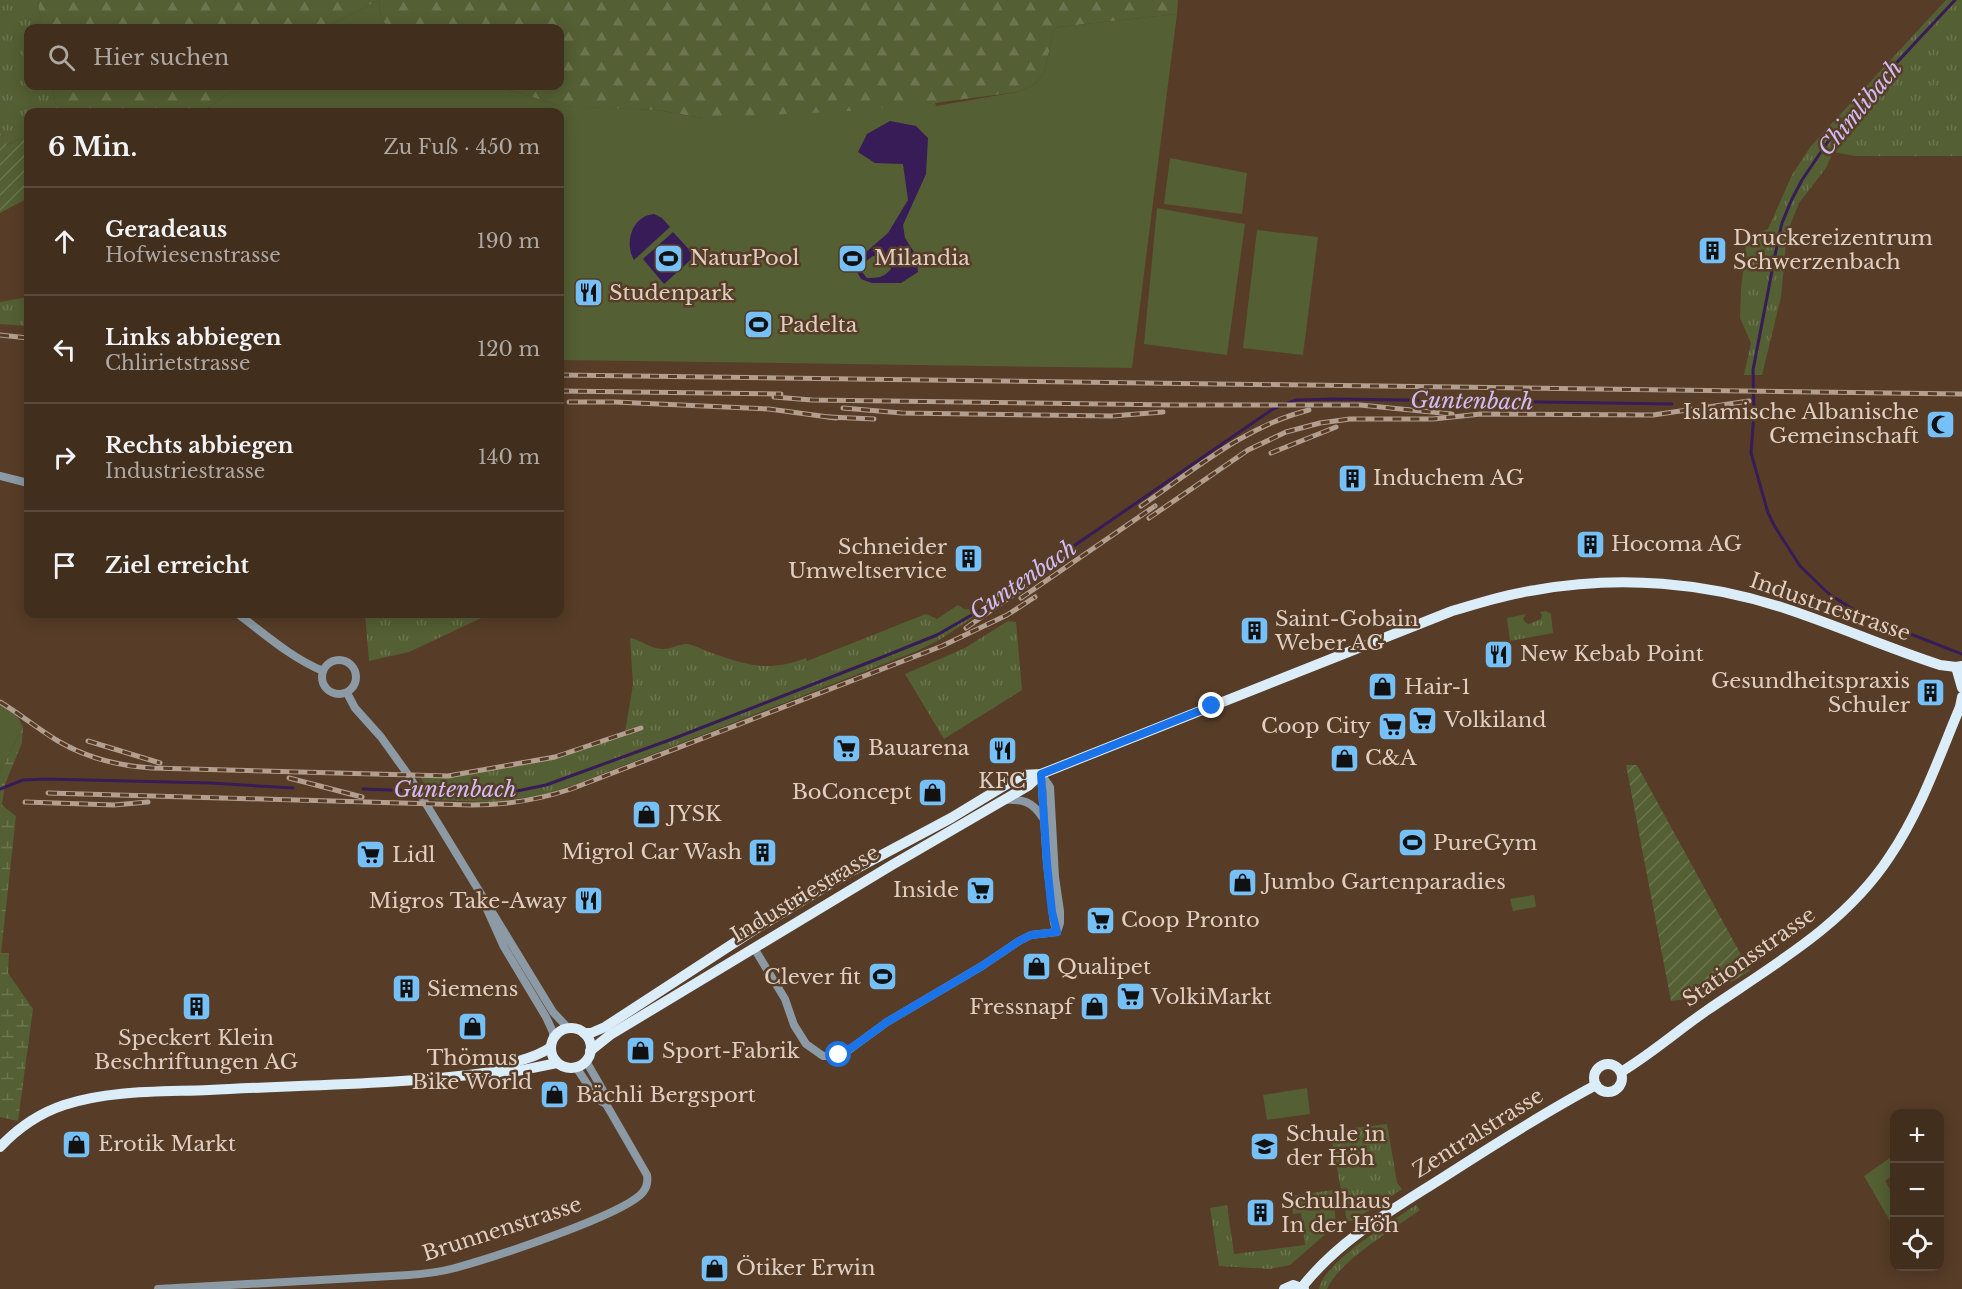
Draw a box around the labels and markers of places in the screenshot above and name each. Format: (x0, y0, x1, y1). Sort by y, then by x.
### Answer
place label: Druckereizentrum Schwerzenbach (1733, 225, 1933, 275)
building icon: Druckereizentrum Schwerzenbach (1696, 234, 1728, 266)
sports icon: NaturPool (653, 242, 685, 274)
sports icon: Milandia (837, 242, 869, 274)
place label: NaturPool (690, 245, 799, 271)
place label: Milandia (874, 245, 970, 271)
restaurant icon: Studenpark (572, 277, 604, 309)
place label: Studenpark (609, 280, 734, 306)
sports icon: Padelta (742, 309, 774, 341)
place label: Padelta (779, 312, 858, 338)
place label: Islamische Albanische Gemeinschaft (1683, 399, 1919, 449)
mosque icon: Islamische Albanische Gemeinschaft (1924, 408, 1956, 440)
building icon: Induchem AG (1336, 462, 1368, 494)
place label: Induchem AG (1373, 465, 1524, 491)
building icon: Hocoma AG (1574, 528, 1606, 560)
place label: Hocoma AG (1611, 531, 1742, 557)
place label: Schneider Umweltservice (788, 534, 947, 584)
building icon: Schneider Umweltservice (952, 543, 984, 575)
place label: Saint-Gobain Weber AG (1274, 606, 1418, 656)
building icon: Saint-Gobain Weber AG (1238, 615, 1270, 647)
restaurant icon: New Kebab Point (1483, 638, 1515, 670)
place label: New Kebab Point (1520, 641, 1704, 667)
place label: Gesundheitspraxis Schuler (1711, 668, 1910, 718)
shop icon: Hair-1 (1367, 671, 1399, 703)
place label: Hair-1 (1404, 674, 1471, 700)
building icon: Gesundheitspraxis Schuler (1915, 677, 1947, 709)
supermarket icon: Volkiland (1407, 704, 1439, 736)
place label: Volkiland (1443, 707, 1546, 733)
supermarket icon: Coop City (1376, 710, 1408, 742)
place label: Coop City (1261, 713, 1372, 739)
supermarket icon: Bauarena (831, 732, 863, 764)
restaurant icon: KFC (986, 734, 1018, 766)
place label: Bauarena (868, 735, 970, 761)
shop icon: C&A (1328, 742, 1360, 774)
place label: C&A (1365, 745, 1417, 771)
place label: KFC (978, 768, 1026, 794)
shop icon: BoConcept (917, 776, 949, 808)
place label: BoConcept (792, 779, 912, 805)
shop icon: JYSK (631, 798, 663, 830)
place label: JYSK (665, 801, 722, 827)
sports icon: PureGym (1396, 827, 1428, 859)
place label: PureGym (1433, 830, 1538, 856)
building icon: Migrol Car Wash (747, 836, 779, 868)
supermarket icon: Lidl (355, 839, 387, 871)
place label: Migrol Car Wash (561, 839, 742, 865)
place label: Lidl (392, 842, 436, 868)
shop icon: Jumbo Gartenparadies (1226, 866, 1258, 898)
place label: Jumbo Gartenparadies (1260, 869, 1506, 895)
supermarket icon: Inside (964, 874, 996, 906)
place label: Inside (893, 877, 959, 903)
restaurant icon: Migros Take-Away (572, 885, 604, 917)
place label: Migros Take-Away (369, 888, 568, 914)
supermarket icon: Coop Pronto (1084, 904, 1116, 936)
place label: Coop Pronto (1121, 907, 1260, 933)
shop icon: Qualipet (1020, 951, 1052, 983)
place label: Qualipet (1057, 954, 1151, 980)
sports icon: Clever fit (866, 961, 898, 993)
place label: Clever fit (764, 964, 861, 990)
building icon: Siemens (390, 973, 422, 1005)
place label: Siemens (427, 976, 518, 1002)
supermarket icon: VolkiMarkt (1114, 981, 1146, 1013)
place label: VolkiMarkt (1150, 984, 1272, 1010)
building icon: Speckert Klein Beschriftungen AG (180, 991, 212, 1023)
shop icon: Fressnapf (1078, 991, 1110, 1023)
place label: Fressnapf (969, 994, 1075, 1020)
shop icon: Thömus Bike World (456, 1011, 488, 1043)
place label: Speckert Klein Beschriftungen AG (94, 1025, 298, 1075)
shop icon: Sport-Fabrik (625, 1035, 657, 1067)
place label: Sport-Fabrik (662, 1038, 800, 1064)
place label: Thömus Bike World (412, 1045, 532, 1095)
shop icon: Bächli Bergsport (539, 1079, 571, 1111)
place label: Bächli Bergsport (576, 1082, 756, 1108)
place label: Schule in der Höh (1286, 1121, 1386, 1171)
shop icon: Erotik Markt (61, 1128, 93, 1160)
school or university icon: Schule in der Höh (1249, 1130, 1281, 1162)
place label: Erotik Markt (98, 1131, 236, 1157)
place label: Schulhaus In der Höh (1281, 1188, 1399, 1238)
building icon: Schulhaus In der Höh (1244, 1197, 1276, 1229)
shop icon: Ötiker Erwin (699, 1252, 731, 1284)
place label: Ötiker Erwin (736, 1255, 875, 1281)

